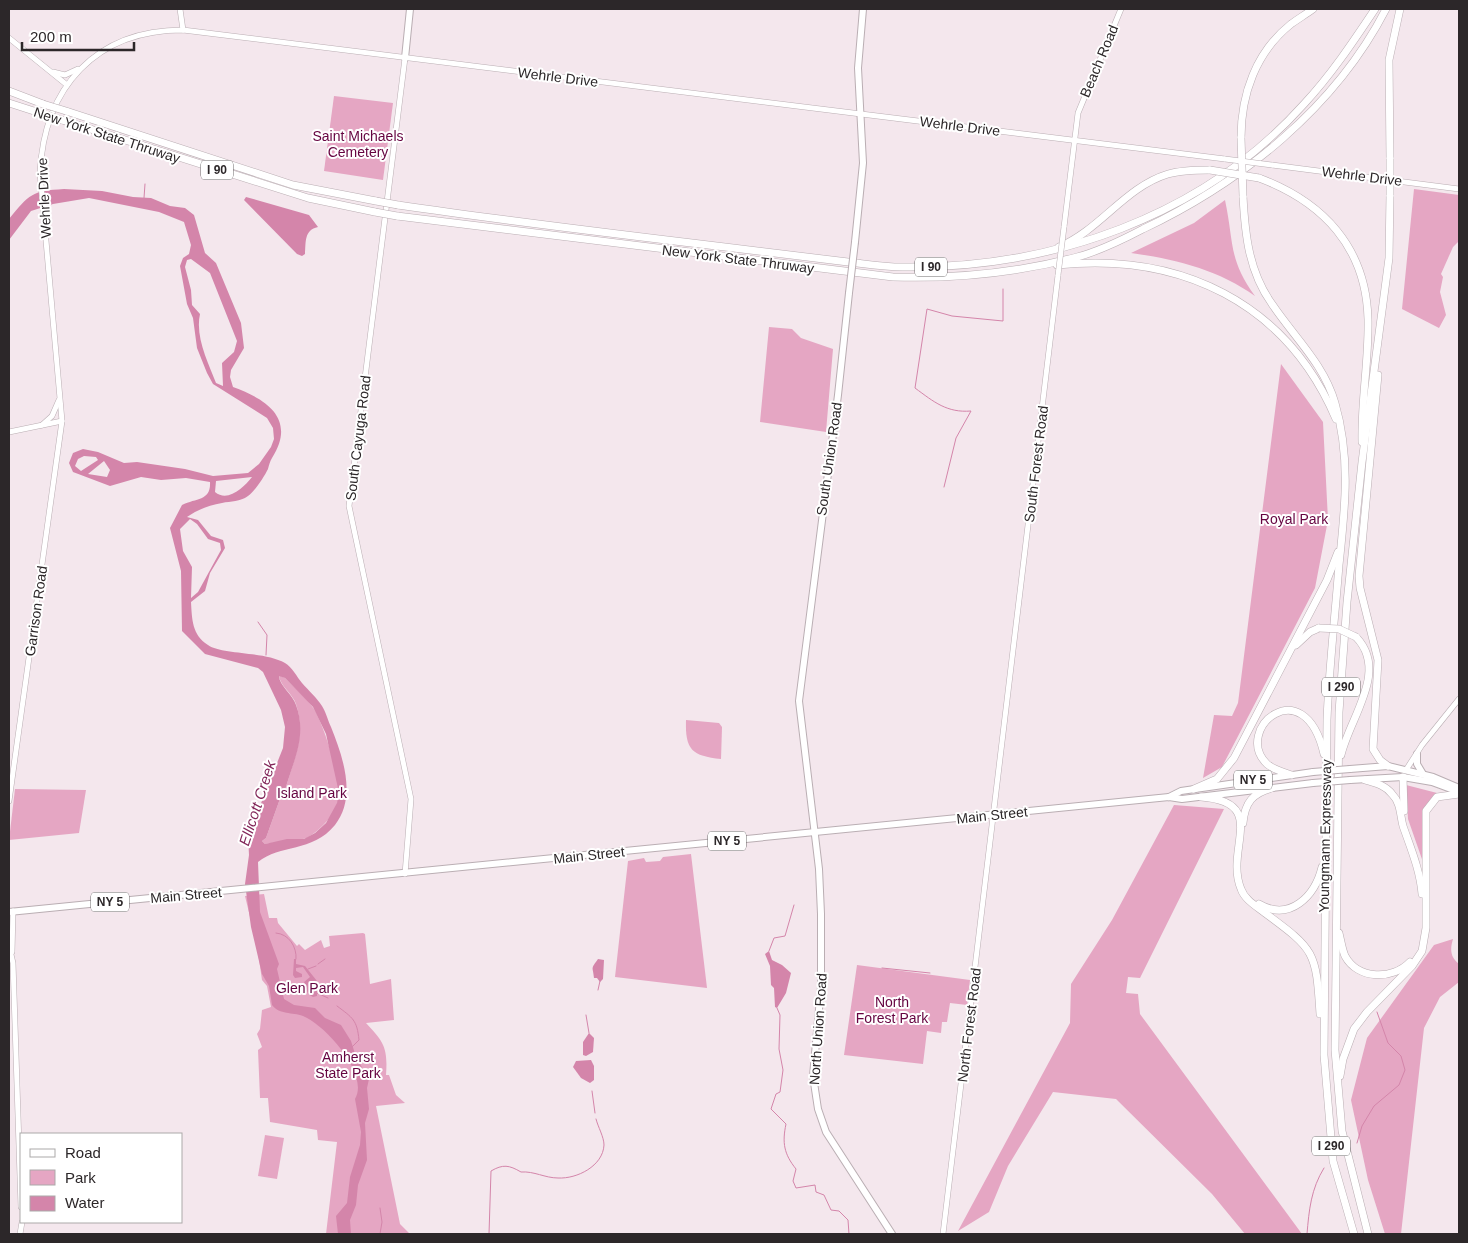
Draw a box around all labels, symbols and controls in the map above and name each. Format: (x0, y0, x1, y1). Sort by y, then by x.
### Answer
scale bar (22, 20, 135, 52)
street label: Beach Road (1077, 22, 1121, 100)
text: 200 m (30, 28, 72, 45)
street label: Wehrle Drive (517, 64, 599, 90)
street label: New York State Thruway (32, 104, 182, 166)
street label: Wehrle Drive (919, 113, 1001, 139)
park label: Saint Michaels Cemetery (312, 128, 404, 160)
street label: Wehrle Drive (34, 157, 54, 239)
road number: I 90 (201, 160, 233, 180)
street label: Wehrle Drive (1321, 163, 1403, 189)
street label: New York State Thruway (661, 242, 815, 276)
road number: I 90 (915, 258, 947, 276)
street label: South Cayuga Road (342, 374, 374, 502)
street label: South Union Road (813, 401, 845, 517)
street label: South Forest Road (1021, 405, 1051, 523)
park label: Royal Park (1260, 511, 1329, 527)
street label: Garrison Road (22, 565, 50, 657)
road number: I 290 (1322, 678, 1360, 696)
water label: Ellicott Creek (235, 757, 279, 848)
street label: Youngmann Expressway (1316, 759, 1334, 913)
road number: NY 5 (1234, 770, 1272, 790)
park label: Island Park (277, 785, 348, 801)
street label: Main Street (956, 803, 1029, 827)
road number: NY 5 (708, 831, 746, 850)
street label: Main Street (553, 843, 626, 867)
street label: Main Street (150, 884, 222, 906)
road number: NY 5 (91, 892, 129, 912)
street label: North Forest Road (954, 967, 984, 1083)
street label: North Union Road (806, 973, 830, 1085)
park label: Glen Park (276, 980, 339, 996)
park label: North Forest Park (856, 994, 929, 1026)
park label: Amherst State Park (315, 1049, 382, 1081)
legend (20, 1133, 182, 1223)
road number: I 290 (1312, 1136, 1350, 1156)
text: Road (65, 1144, 101, 1161)
text: Park (65, 1169, 96, 1186)
text: Water (65, 1194, 104, 1211)

